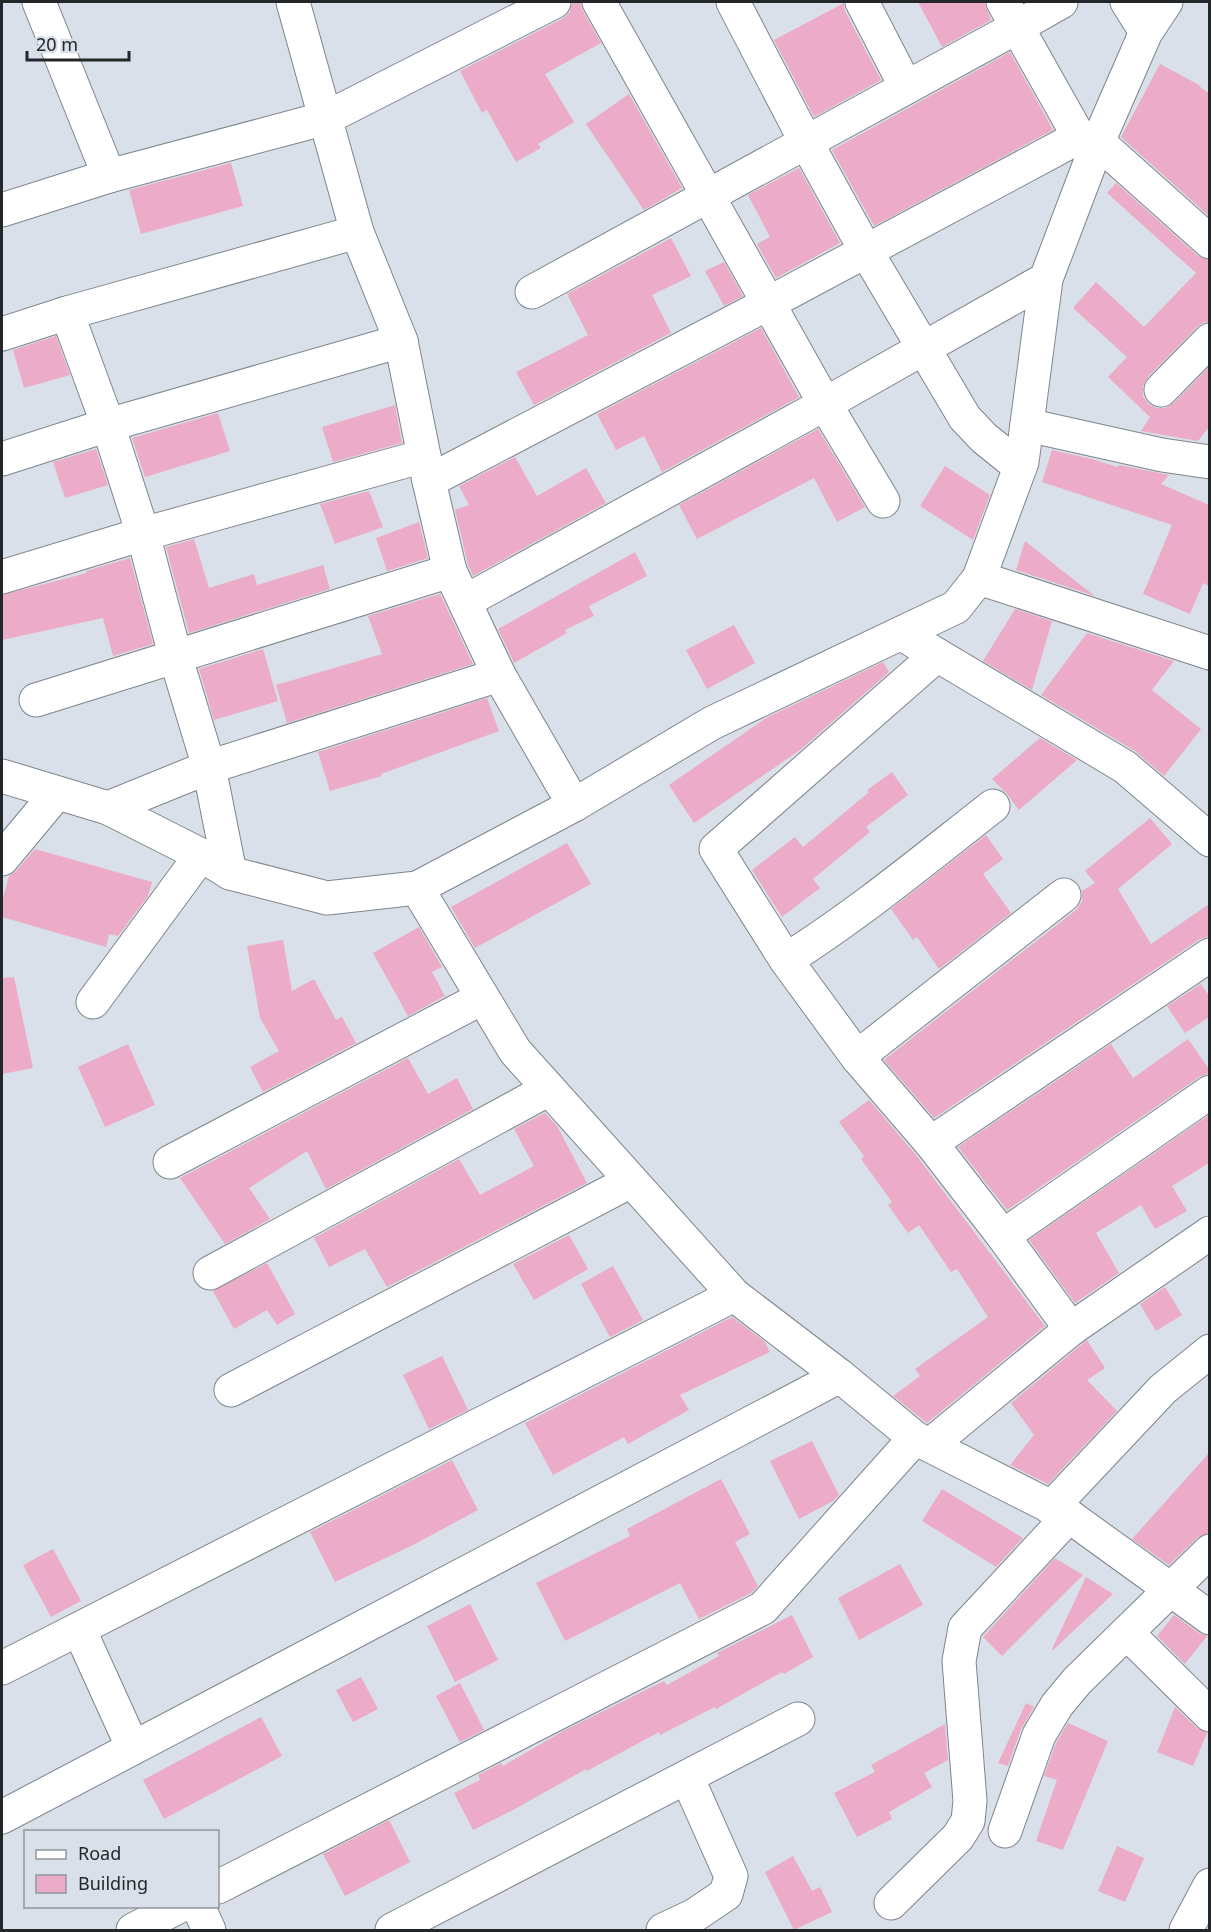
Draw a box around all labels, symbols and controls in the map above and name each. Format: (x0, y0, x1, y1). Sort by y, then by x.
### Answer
scale bar (27, 24, 129, 62)
text: 20 m (36, 32, 78, 56)
legend (24, 1830, 219, 1908)
text: Road (78, 1841, 121, 1865)
text: Building (78, 1871, 148, 1895)

